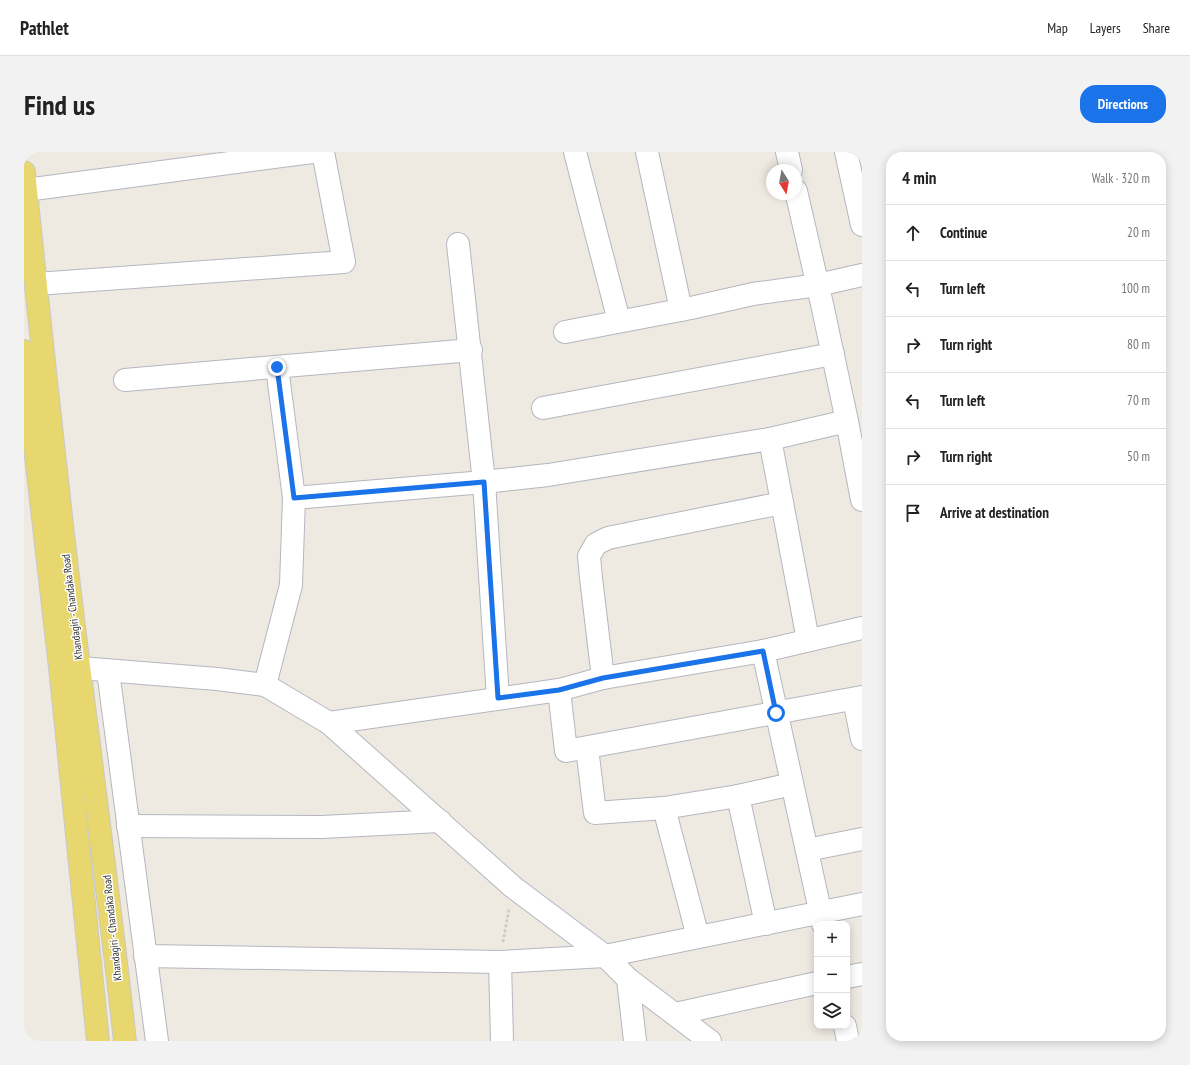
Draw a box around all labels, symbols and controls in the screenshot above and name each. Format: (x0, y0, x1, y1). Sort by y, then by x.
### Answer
text: Pathlet (20, 16, 69, 40)
text: Map (1047, 19, 1068, 37)
text: Layers (1090, 19, 1121, 37)
text: Share (1143, 19, 1170, 37)
button: Directions (1080, 85, 1166, 123)
text: Find us (24, 86, 95, 123)
north arrow (766, 164, 802, 200)
text: 4 min (902, 167, 936, 189)
text: Walk · 320 m (1092, 170, 1150, 187)
icon: ahead (902, 222, 924, 244)
text: Continue (940, 223, 987, 242)
text: 20 m (1127, 224, 1150, 241)
icon: left (902, 278, 924, 300)
text: Turn left (940, 279, 985, 298)
text: 100 m (1121, 280, 1150, 297)
icon: right (902, 334, 924, 356)
text: Turn right (940, 335, 992, 354)
text: 80 m (1127, 336, 1150, 353)
route end (268, 358, 286, 376)
icon: left (902, 390, 924, 412)
text: Turn left (940, 391, 985, 410)
text: 70 m (1127, 392, 1150, 409)
icon: right (902, 446, 924, 468)
text: Turn right (940, 447, 992, 466)
text: 50 m (1127, 448, 1150, 465)
icon: arrive (902, 502, 924, 524)
text: Arrive at destination (940, 503, 1049, 522)
street label: Khandagiri - Chandaka Road (59, 553, 85, 661)
route start (767, 704, 785, 722)
street label: Khandagiri - Chandaka Road (99, 874, 125, 982)
map controls (814, 921, 850, 1029)
button: + (814, 921, 850, 957)
button: − (814, 957, 850, 993)
button: layers (814, 993, 850, 1029)

